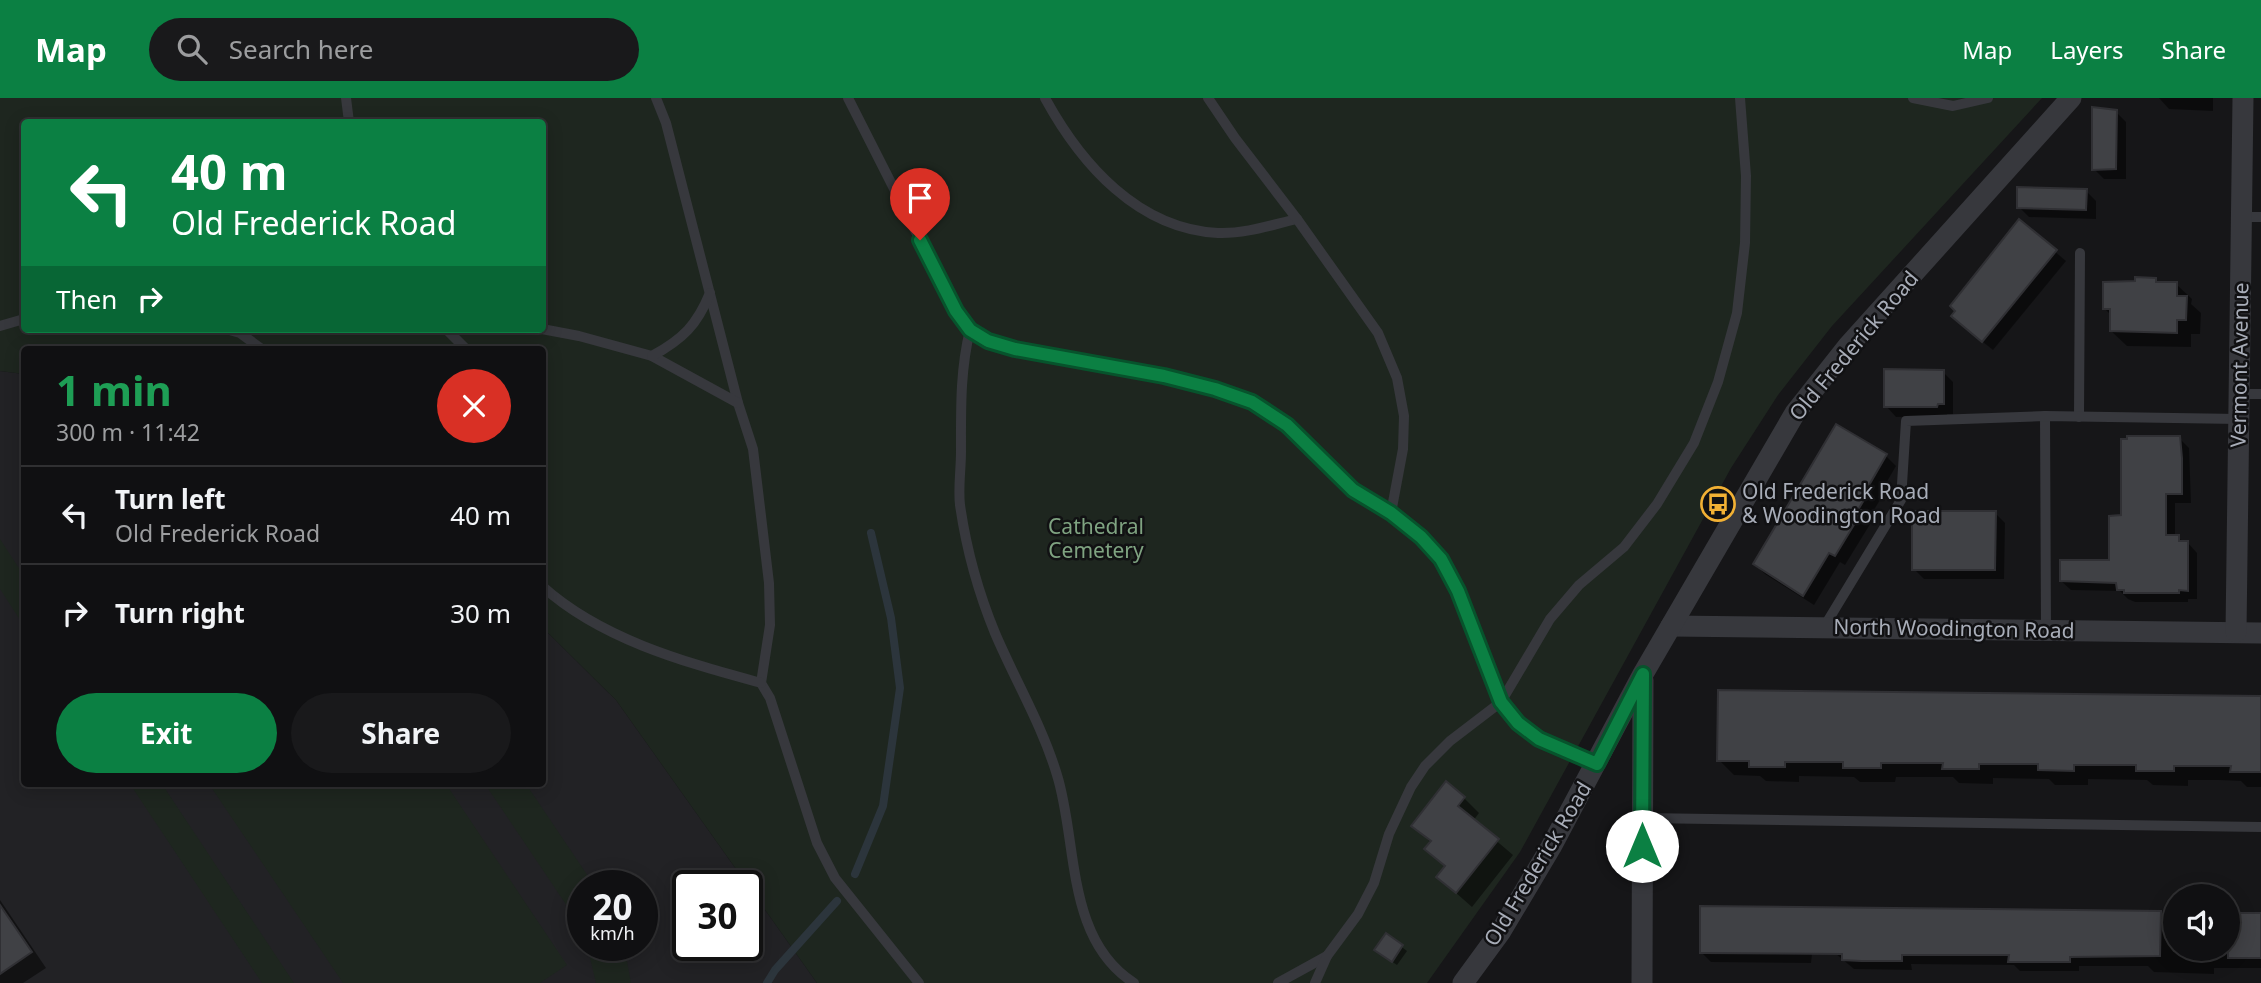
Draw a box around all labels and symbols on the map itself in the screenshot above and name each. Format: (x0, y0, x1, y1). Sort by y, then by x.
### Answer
pin (890, 168, 950, 240)
street label: Old Frederick Road (1782, 265, 1924, 426)
street label: Vermont Avenue (2224, 282, 2254, 448)
place label: Old Frederick Road & Woodington Road (1742, 477, 1941, 529)
bus stop icon: Old Frederick Road & Woodington Road (1699, 485, 1737, 523)
park label: Cathedral Cemetery (1048, 512, 1144, 564)
street label: North Woodington Road (1833, 612, 2075, 644)
street label: Old Frederick Road (1477, 776, 1597, 951)
position arrow (1605, 809, 1679, 883)
speed limit sign: 30 (672, 870, 763, 961)

